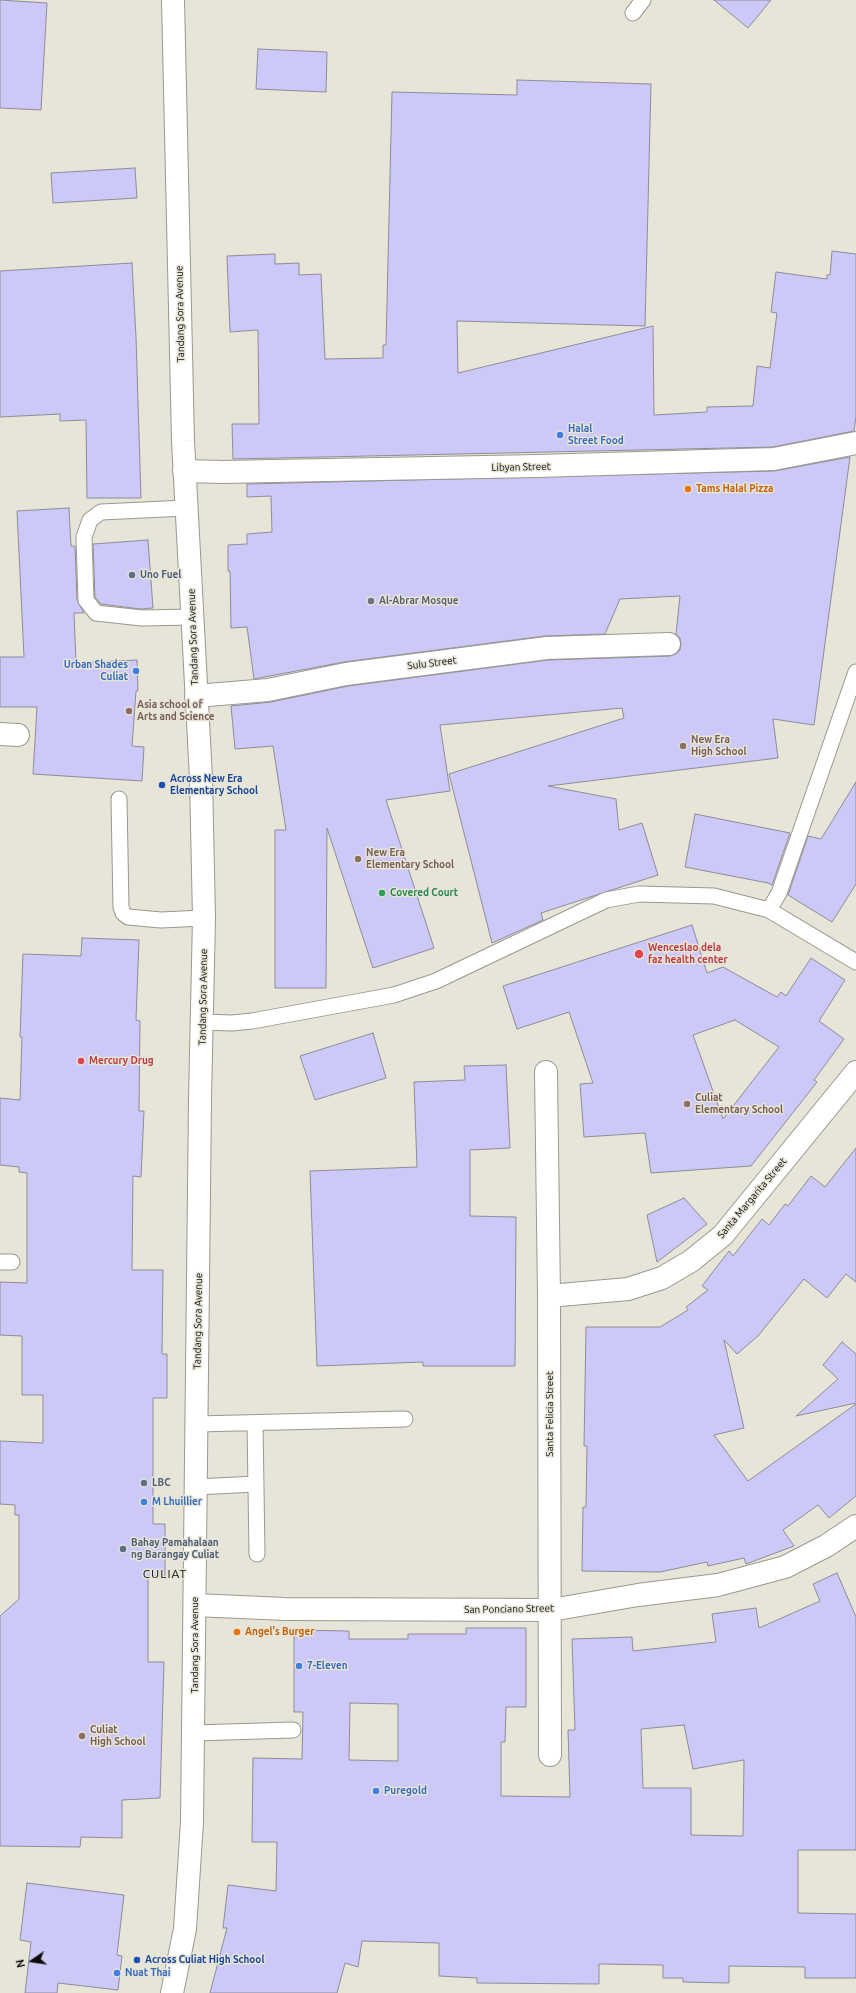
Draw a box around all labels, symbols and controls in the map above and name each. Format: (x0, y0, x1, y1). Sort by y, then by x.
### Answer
street label: Tandang Sora Avenue (173, 266, 187, 362)
place label: Halal Street Food (568, 423, 624, 446)
marker: Halal Street Food (555, 430, 565, 440)
street label: Libyan Street (491, 460, 551, 474)
place label: Tams Halal Pizza (696, 483, 773, 495)
marker: Tams Halal Pizza (683, 484, 693, 494)
place label: Uno Fuel (140, 569, 181, 581)
marker: Uno Fuel (127, 570, 137, 580)
street label: Tandang Sora Avenue (185, 588, 201, 686)
place label: Al-Abrar Mosque (379, 595, 459, 607)
marker: Al-Abrar Mosque (366, 596, 376, 606)
street label: Sulu Street (407, 654, 457, 672)
place label: Urban Shades Culiat (64, 659, 128, 682)
marker: Urban Shades Culiat (131, 666, 141, 676)
place label: Asia school of Arts and Science (137, 699, 215, 722)
marker: Asia school of Arts and Science (124, 706, 134, 716)
place label: New Era High School (691, 734, 747, 758)
marker: New Era High School (678, 741, 688, 751)
place label: Across New Era Elementary School (170, 773, 258, 796)
marker: Across New Era Elementary School (157, 780, 167, 790)
place label: New Era Elementary School (366, 847, 454, 870)
marker: New Era Elementary School (353, 854, 363, 864)
place label: Covered Court (390, 887, 458, 899)
marker: Covered Court (377, 888, 387, 898)
place label: Wenceslao dela faz health center (648, 942, 728, 966)
marker: Wenceslao dela faz health center (633, 948, 645, 960)
street label: Tandang Sora Avenue (196, 949, 210, 1045)
place label: Mercury Drug (89, 1055, 154, 1067)
marker: Mercury Drug (76, 1056, 86, 1066)
place label: Culiat Elementary School (695, 1092, 783, 1116)
marker: Culiat Elementary School (682, 1099, 692, 1109)
street label: Santa Margarita Street (715, 1155, 789, 1241)
street label: Tandang Sora Avenue (191, 1273, 205, 1369)
street label: Santa Felicia Street (544, 1371, 556, 1457)
place label: LBC (152, 1477, 171, 1489)
marker: LBC (139, 1478, 149, 1488)
place label: M Lhuillier (152, 1496, 202, 1508)
marker: M Lhuillier (139, 1497, 149, 1507)
place label: Bahay Pamahalaan ng Barangay Culiat (131, 1537, 219, 1560)
marker: Bahay Pamahalaan ng Barangay Culiat (118, 1544, 128, 1554)
district label: CULIAT (143, 1567, 187, 1581)
street label: Tandang Sora Avenue (189, 1597, 201, 1693)
street label: San Ponciano Street (464, 1602, 554, 1616)
place label: Angel's Burger (245, 1626, 314, 1638)
marker: Angel's Burger (232, 1627, 242, 1637)
place label: 7-Eleven (307, 1660, 347, 1672)
marker: 7-Eleven (294, 1661, 304, 1671)
place label: Culiat High School (90, 1724, 146, 1748)
marker: Culiat High School (77, 1731, 87, 1741)
place label: Puregold (384, 1785, 427, 1797)
marker: Puregold (371, 1786, 381, 1796)
north arrow (12, 1941, 52, 1981)
place label: Across Culiat High School (145, 1954, 264, 1966)
marker: Across Culiat High School (132, 1955, 142, 1965)
text: N (14, 1958, 27, 1969)
place label: Nuat Thai (125, 1967, 170, 1979)
marker: Nuat Thai (112, 1968, 122, 1978)

